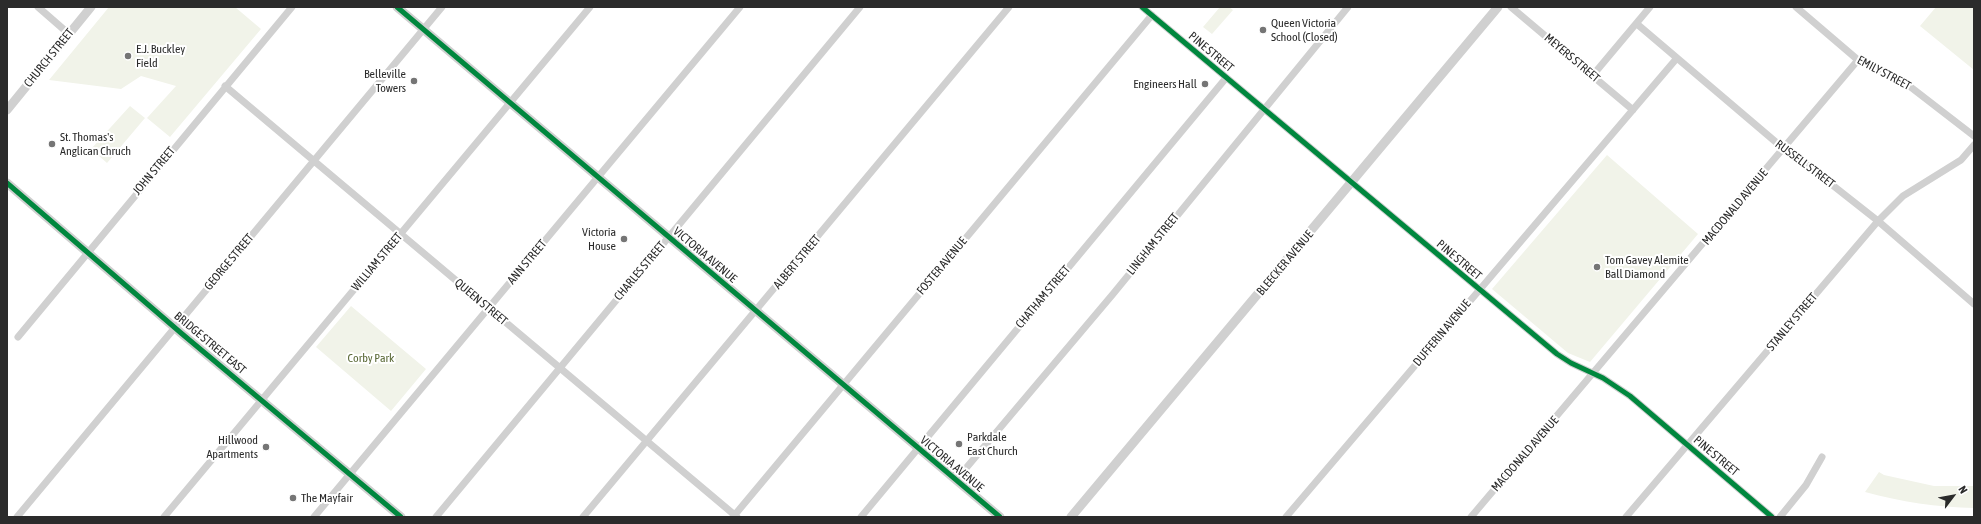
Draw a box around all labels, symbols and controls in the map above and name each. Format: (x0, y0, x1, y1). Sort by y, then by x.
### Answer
place label: Queen Victoria School (Closed) (1271, 16, 1338, 44)
marker: Queen Victoria School (Closed) (1258, 25, 1268, 35)
street label: CHURCH STREET (21, 26, 77, 90)
street label: PINE STREET (1185, 29, 1237, 75)
street label: MEYERS STREET (1541, 31, 1603, 85)
place label: E.J. Buckley Field (136, 42, 185, 70)
marker: E.J. Buckley Field (123, 51, 133, 61)
street label: EMILY STREET (1855, 53, 1913, 93)
place label: Belleville Towers (364, 67, 406, 95)
marker: Belleville Towers (409, 76, 419, 86)
place label: Engineers Hall (1133, 77, 1197, 91)
marker: Engineers Hall (1200, 79, 1210, 89)
place label: St. Thomas's Anglican Chruch (60, 130, 131, 158)
street label: RUSSELL STREET (1772, 137, 1838, 191)
marker: St. Thomas's Anglican Chruch (47, 139, 57, 149)
street label: JOHN STREET (130, 144, 178, 198)
street label: MACDONALD AVENUE (1699, 166, 1771, 248)
street label: LINGHAM STREET (1124, 210, 1182, 278)
street label: VICTORIA AVENUE (670, 224, 740, 286)
place label: Victoria House (582, 225, 616, 253)
street label: BLEECKER AVENUE (1254, 228, 1316, 298)
street label: WILLIAM STREET (349, 230, 405, 294)
street label: GEORGE STREET (201, 231, 257, 293)
street label: ALBERT STREET (770, 232, 824, 292)
marker: Victoria House (619, 234, 629, 244)
street label: FOSTER AVENUE (914, 234, 970, 298)
street label: ANN STREET (504, 237, 550, 287)
street label: PINE STREET (1433, 237, 1485, 283)
street label: CHARLES STREET (611, 239, 669, 303)
place label: Tom Gavey Alemite Ball Diamond (1605, 253, 1689, 281)
marker: Tom Gavey Alemite Ball Diamond (1592, 262, 1602, 272)
street label: CHATHAM STREET (1013, 263, 1073, 331)
street label: QUEEN STREET (452, 276, 510, 328)
street label: STANLEY STREET (1764, 290, 1820, 354)
street label: DUFFERIN AVENUE (1410, 297, 1474, 369)
street label: BRIDGE STREET EAST (171, 309, 249, 377)
park label: Corby Park (348, 351, 394, 365)
street label: MACDONALD AVENUE (1488, 413, 1562, 495)
place label: Parkdale East Church (967, 430, 1018, 458)
place label: Hillwood Apartments (206, 433, 258, 461)
street label: VICTORIA AVENUE (917, 433, 987, 495)
street label: PINE STREET (1690, 433, 1742, 479)
marker: Parkdale East Church (954, 439, 964, 449)
marker: Hillwood Apartments (261, 442, 271, 452)
north arrow (1933, 476, 1973, 516)
text: N (1956, 484, 1970, 496)
place label: The Mayfair (301, 491, 353, 505)
marker: The Mayfair (288, 493, 298, 503)

